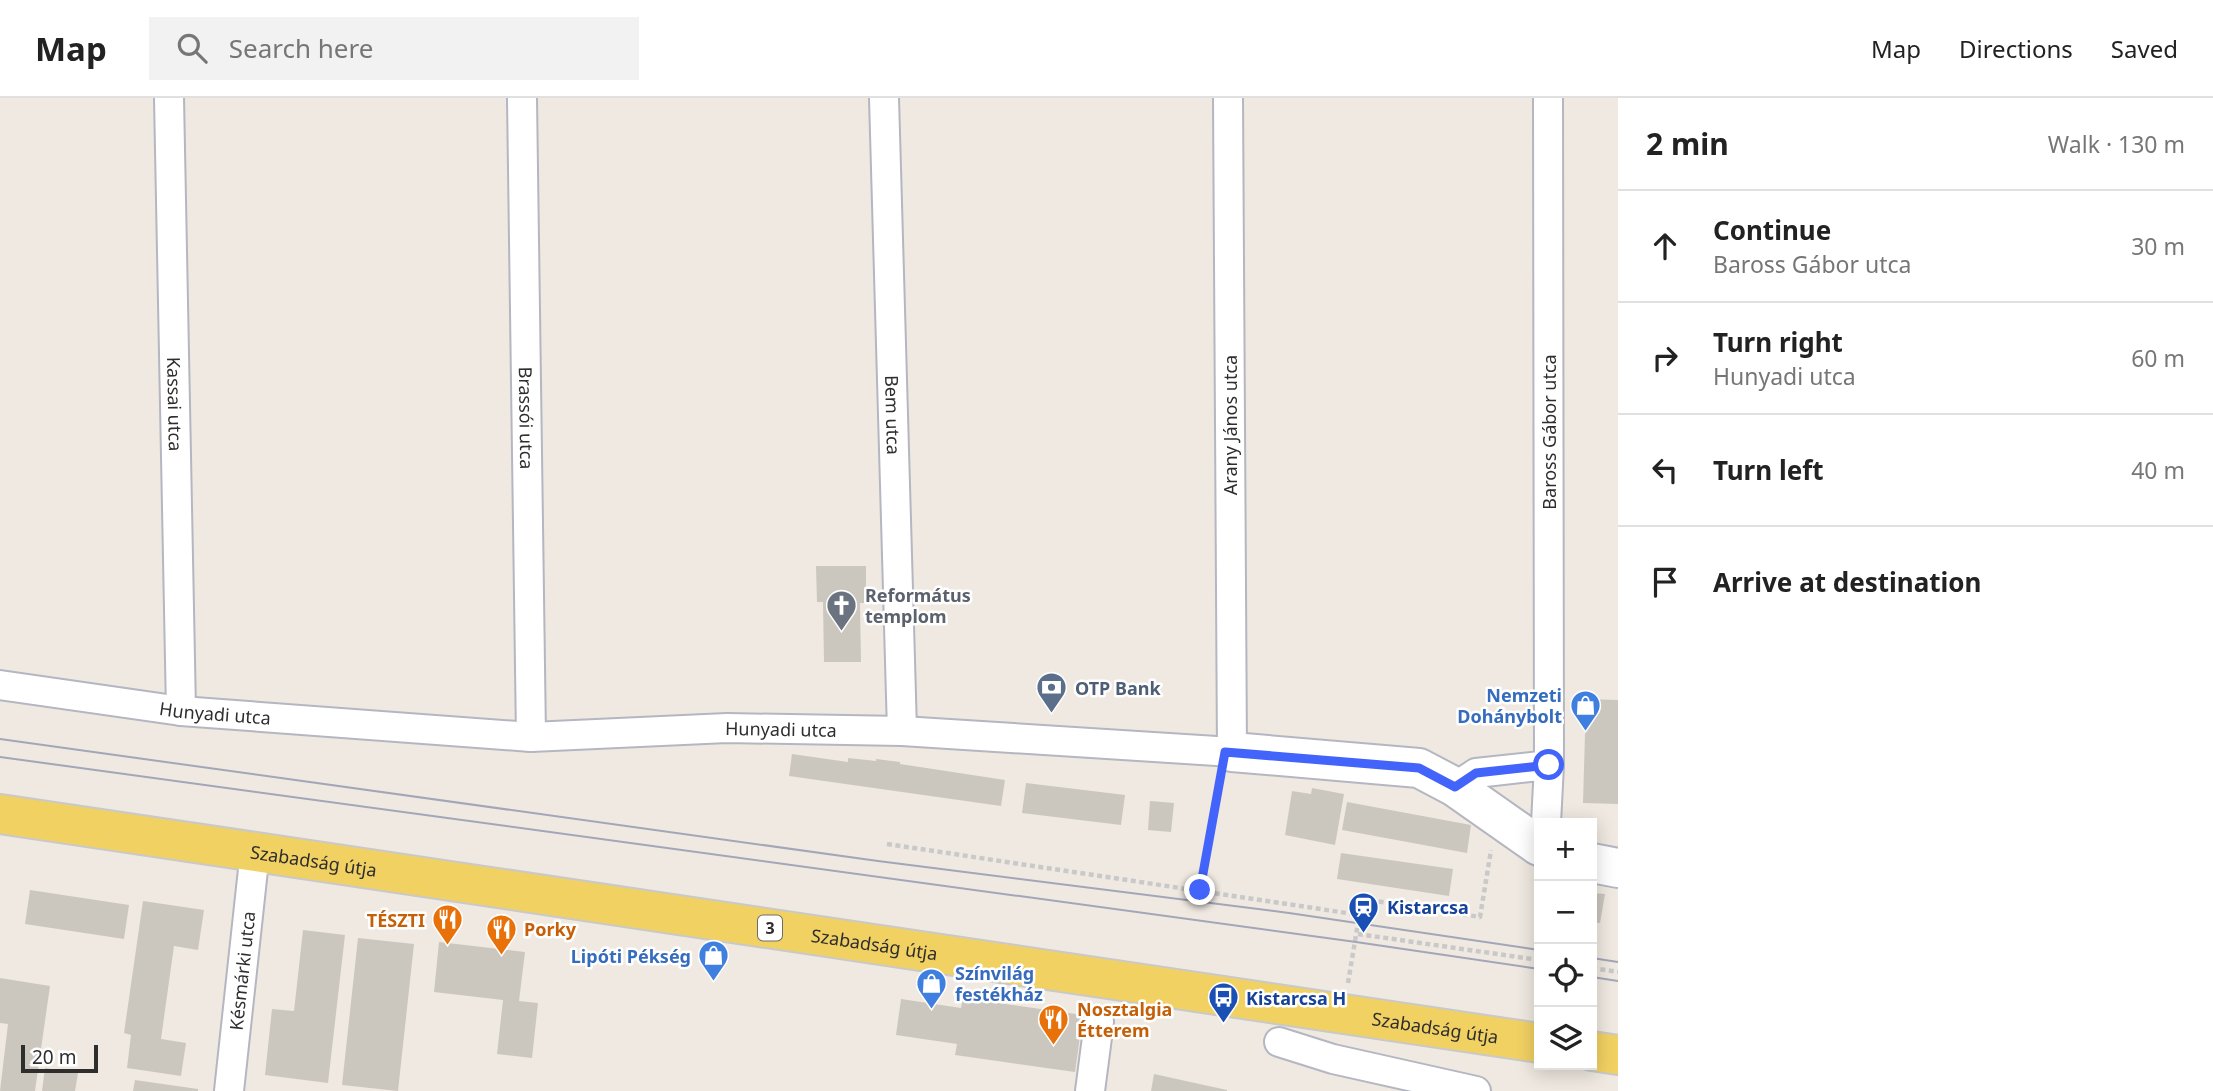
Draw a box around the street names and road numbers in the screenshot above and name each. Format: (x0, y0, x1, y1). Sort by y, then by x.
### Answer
street label: Baross Gábor utca (1537, 354, 1561, 510)
street label: Arany János utca (1218, 355, 1242, 495)
street label: Kassai utca (162, 357, 188, 451)
street label: Brassói utca (514, 366, 539, 470)
street label: Bem utca (880, 375, 906, 455)
street label: Hunyadi utca (158, 696, 272, 730)
street label: Hunyadi utca (725, 716, 837, 742)
street label: Szabadság útja (249, 839, 378, 882)
street label: Késmárki utca (224, 910, 260, 1031)
road number: 3 (758, 916, 782, 940)
street label: Szabadság útja (809, 923, 939, 965)
street label: Szabadság útja (1370, 1006, 1500, 1049)

